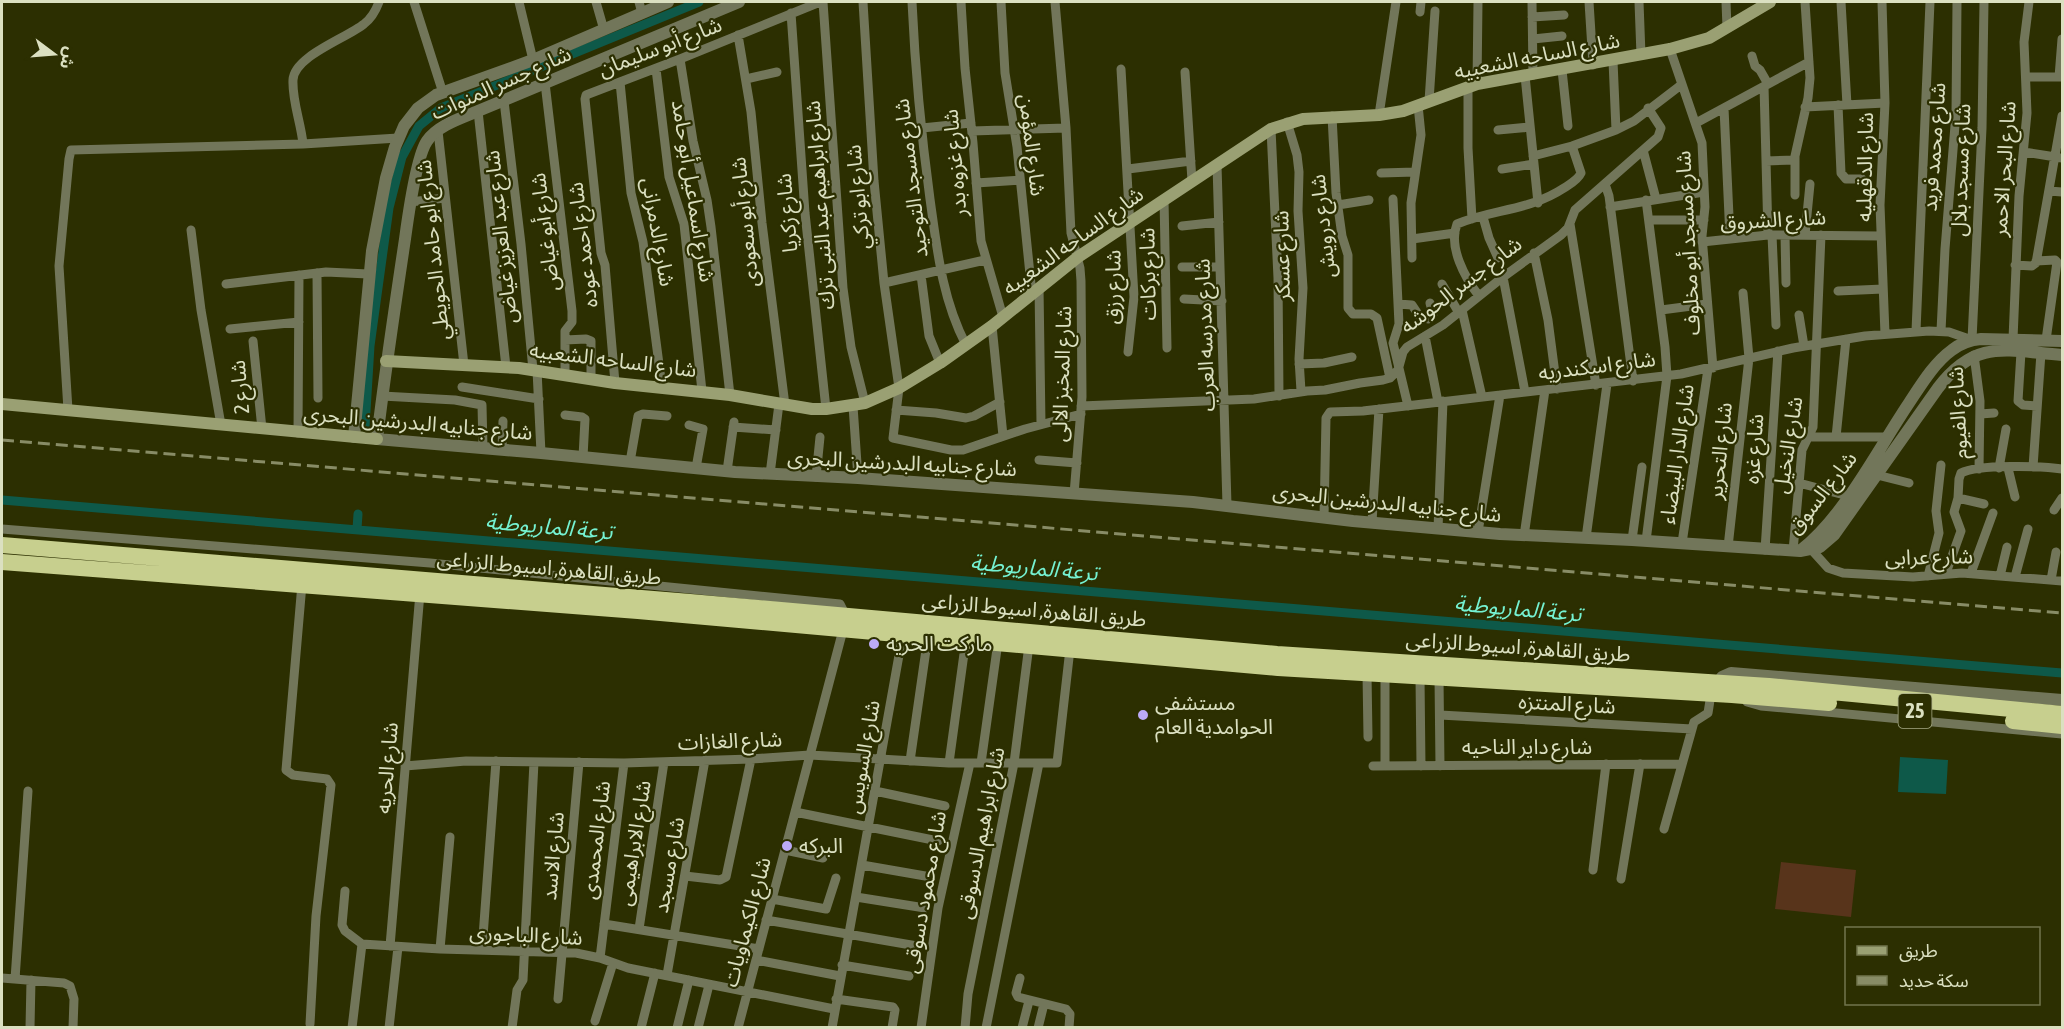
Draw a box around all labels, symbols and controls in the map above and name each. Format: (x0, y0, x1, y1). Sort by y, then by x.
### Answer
street label: شارع أبو سليمان (594, 11, 726, 84)
north arrow (24, 24, 84, 84)
street label: شارع الساحه الشعبيه (1452, 27, 1622, 87)
street label: شارع جسر المنوات (427, 40, 576, 127)
text: ش (56, 45, 80, 71)
street label: شارع محمد فريد (1917, 82, 1953, 212)
street label: شارع المؤمن (1011, 92, 1051, 198)
street label: شارع مسجد التوحيد (888, 97, 936, 259)
street label: شارع اسماعيل أبو حامد (664, 98, 720, 284)
street label: شارع ابراهيم عبد النبى ترك (800, 99, 842, 310)
street label: شارع البحر الاحمر (1986, 100, 2024, 239)
street label: شارع مسجد بلال (1946, 103, 1978, 237)
street label: شارع غزوه بدر (937, 108, 975, 219)
street label: شارع الدقهليه (1851, 112, 1881, 222)
street label: شارع ابو تركي (840, 143, 878, 250)
street label: شارع عبد العزيز غياض (479, 149, 525, 325)
street label: شارع مسجد أبو مخلوف (1670, 150, 1708, 336)
street label: شارع أبو سعودى (725, 156, 767, 288)
street label: شارع ابو حامد الحويطي (411, 158, 458, 341)
street label: شارع أبو غياض (525, 171, 567, 293)
street label: شارع زكريا (771, 172, 805, 254)
street label: شارع درويش (1305, 173, 1343, 279)
street label: شارع الدمرانى (634, 175, 680, 289)
street label: شارع احمد عوده (562, 180, 606, 309)
street label: شارع الساحه الشعبيه (997, 181, 1150, 303)
street label: شارع الشروق (1719, 204, 1827, 238)
street label: شارع عسكر (1268, 210, 1298, 303)
street label: شارع بركات (1134, 227, 1164, 320)
street label: شارع جسر الحوشه (1395, 231, 1528, 341)
street label: شارع رزق (1099, 249, 1129, 325)
street label: شارع مدرسه العرب (1189, 258, 1223, 412)
street label: شارع المخبز الالى (1047, 305, 1079, 443)
street label: شارع الساحه الشعبيه (528, 337, 698, 385)
street label: شارع اسكندريه (1537, 346, 1657, 388)
street label: شارع 2 (225, 359, 257, 415)
street label: شارع الفيوم (1943, 366, 1976, 460)
street label: شارع الدار البيضاء (1654, 382, 1702, 526)
street label: شارع النخيل (1767, 395, 1810, 496)
street label: شارع جنابيه البدرشين البحرى (302, 400, 534, 448)
street label: شارع التحرير (1702, 401, 1740, 502)
street label: شارع غزه (1739, 413, 1771, 485)
street label: شارع جنابيه البدرشين البحرى (786, 444, 1017, 484)
street label: شارع السوق (1782, 446, 1864, 541)
street label: شارع جنابيه البدرشين البحرى (1271, 478, 1503, 530)
water label: ترعة الماريوطية (484, 507, 617, 546)
street label: شارع عرابى (1885, 543, 1973, 573)
street label: طريق القاهرة, اسيوط الزراعى (436, 545, 662, 591)
water label: ترعة الماريوطية (969, 548, 1102, 587)
street label: طريق القاهرة, اسيوط الزراعى (921, 587, 1147, 633)
water label: ترعة الماريوطية (1453, 589, 1586, 628)
street label: طريق القاهرة, اسيوط الزراعى (1405, 626, 1631, 668)
place label: ماركت الحريه (886, 631, 993, 656)
marker: ماركت الحريه (867, 637, 881, 651)
street label: شارع المنتزه (1518, 688, 1616, 722)
place label: مستشفى الحوامدية العام (1155, 690, 1273, 743)
road number: 25 (1898, 694, 1932, 728)
street label: شارع السويس (840, 698, 888, 816)
marker: مستشفى الحوامدية العام (1136, 708, 1150, 722)
street label: شارع الحريه (370, 721, 406, 815)
street label: شارع الغازات (677, 726, 783, 758)
street label: شارع داير الناحيه (1462, 734, 1592, 762)
street label: شارع ابراهيم الدسوقى (952, 745, 1012, 922)
street label: شارع الابراهيمى (611, 778, 659, 908)
street label: شارع المحمدى (576, 779, 618, 901)
street label: شارع محمود دسوقى (898, 809, 954, 976)
street label: شارع الاسد (536, 811, 572, 901)
street label: شارع مسجد (648, 815, 692, 915)
place label: البركه (799, 833, 843, 858)
marker: البركه (780, 839, 794, 853)
street label: شارع الكيماويات (717, 854, 779, 990)
street label: شارع الباجورى (469, 919, 583, 953)
legend (1845, 927, 2040, 1005)
text: طريق (1899, 940, 1938, 962)
text: سكة حديد (1899, 970, 1969, 991)

